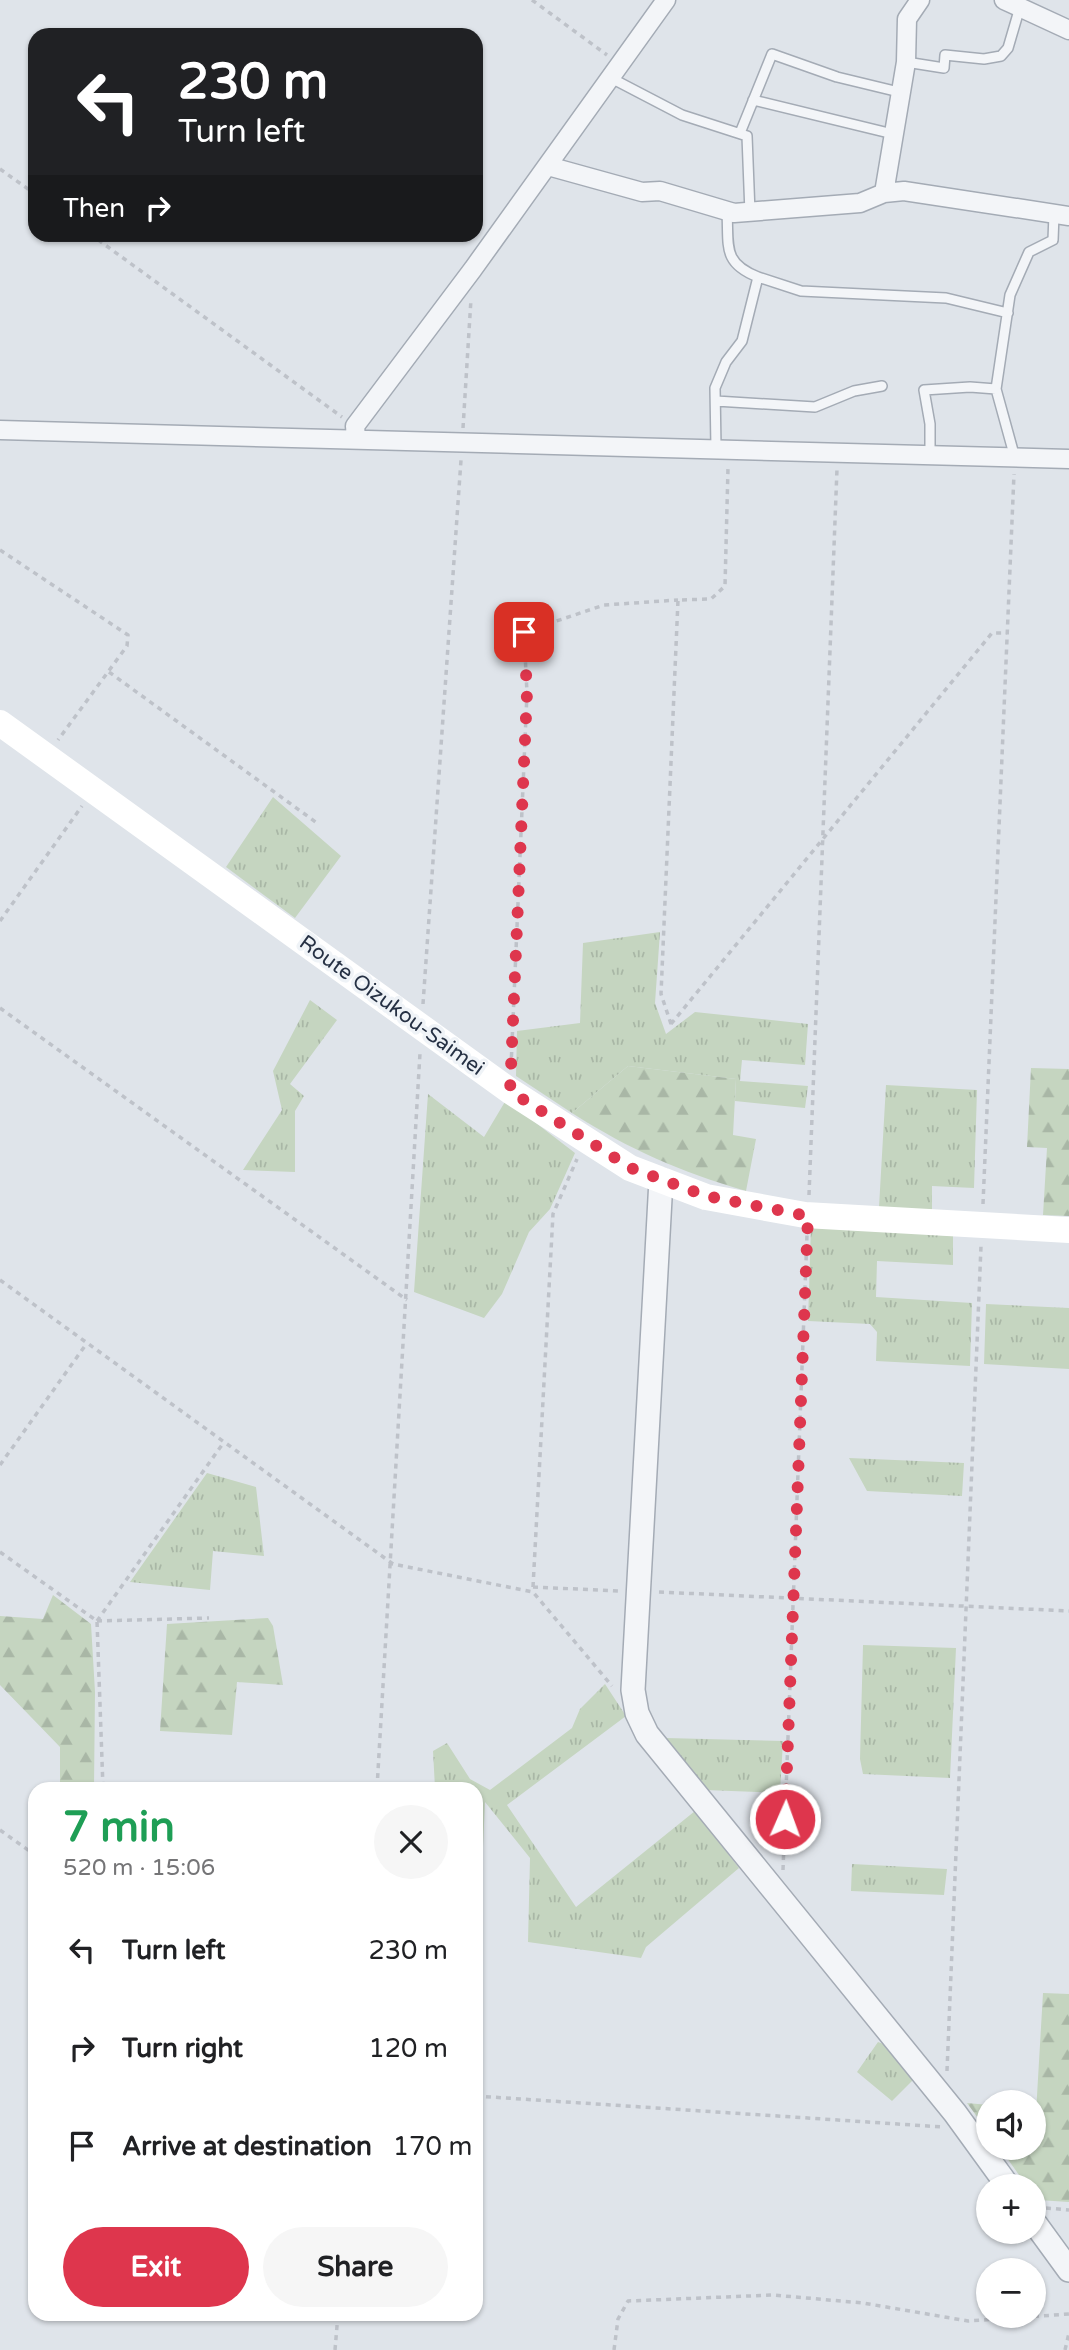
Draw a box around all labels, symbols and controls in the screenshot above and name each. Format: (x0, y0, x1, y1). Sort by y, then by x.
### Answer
text: 230 m (178, 53, 328, 112)
icon: left (63, 56, 154, 147)
text: Turn left (178, 113, 305, 151)
icon: right (139, 189, 177, 227)
text: Then (63, 193, 125, 224)
pin (494, 602, 554, 662)
icon: arrive (505, 613, 543, 651)
street label: Route Oizukou-Saimei (294, 930, 489, 1081)
position arrow (748, 1782, 822, 1856)
text: 7 min (63, 1802, 175, 1853)
button: close (374, 1805, 448, 1879)
text: 520 m · 15:06 (63, 1854, 215, 1882)
icon: left (63, 1931, 101, 1969)
text: Turn left (122, 1935, 225, 1966)
text: 230 m (368, 1935, 448, 1966)
icon: right (63, 2029, 101, 2067)
text: Turn right (122, 2033, 243, 2064)
text: 120 m (368, 2033, 448, 2064)
map controls (976, 2090, 1046, 2328)
button: sound (976, 2090, 1046, 2160)
icon: arrive (63, 2127, 101, 2165)
text: Arrive at destination (122, 2131, 372, 2162)
text: 170 m (393, 2131, 472, 2162)
button: + (976, 2174, 1046, 2244)
button: Exit (63, 2227, 249, 2307)
button: Share (263, 2227, 448, 2307)
button: − (976, 2258, 1046, 2328)

